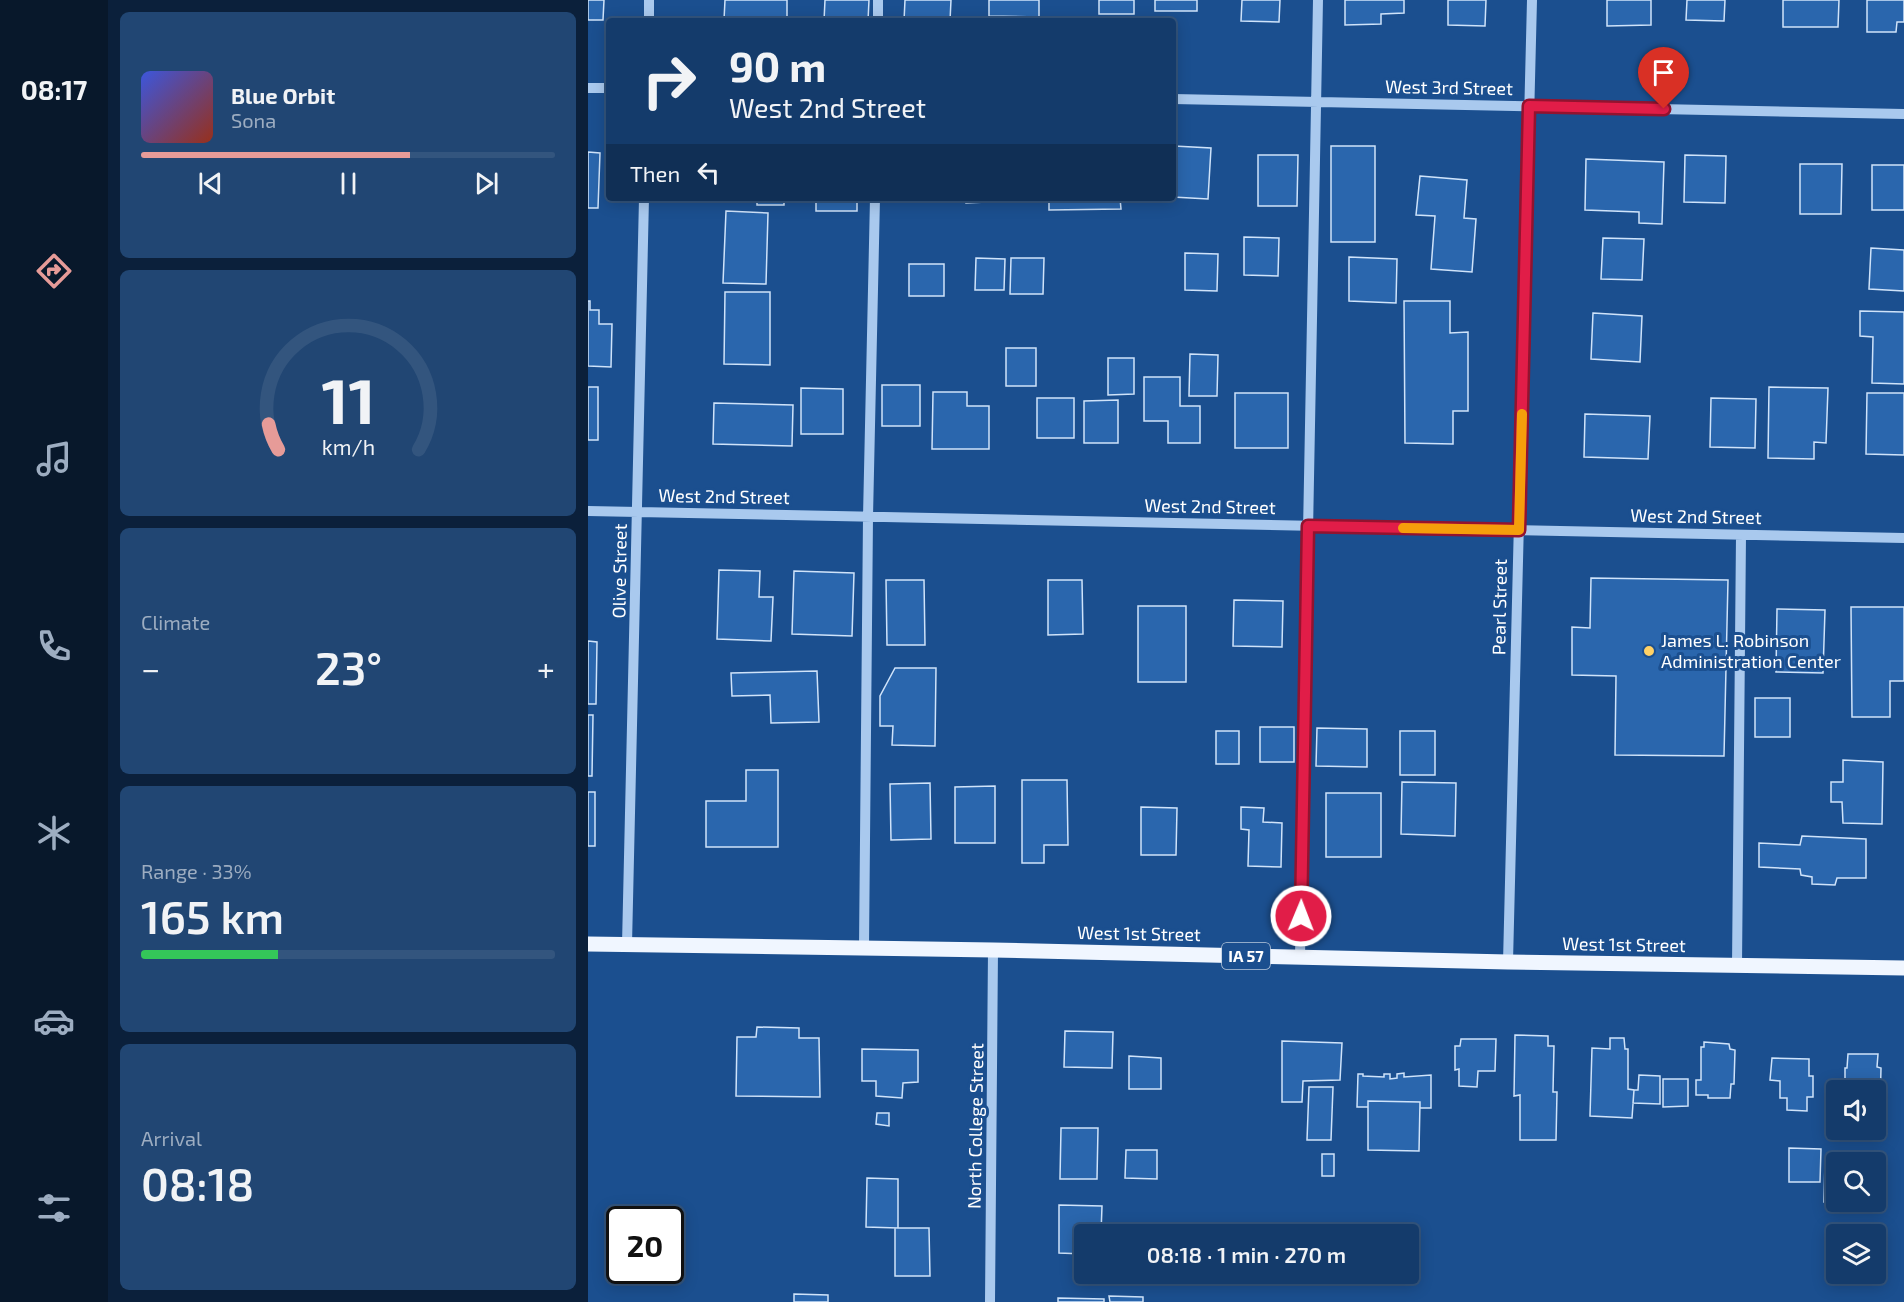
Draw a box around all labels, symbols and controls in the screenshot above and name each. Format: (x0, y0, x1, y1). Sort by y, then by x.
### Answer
text: 90 m (729, 40, 826, 90)
icon: right (630, 42, 708, 120)
pin (1638, 47, 1689, 109)
icon: arrive (1647, 56, 1680, 89)
text: 08:17 (21, 73, 87, 105)
street label: West 3rd Street (1385, 75, 1513, 99)
text: Blue Orbit (231, 82, 335, 108)
text: West 2nd Street (729, 91, 926, 123)
text: Sona (231, 108, 276, 132)
icon: left (692, 156, 725, 189)
text: Then (630, 160, 680, 186)
icon: previous (194, 167, 227, 200)
icon: pause (332, 167, 365, 200)
icon: next (470, 167, 503, 200)
icon: directions (33, 250, 75, 292)
text: 11 (321, 362, 375, 437)
text: km/h (321, 434, 375, 459)
icon: music (33, 438, 75, 480)
street label: West 2nd Street (658, 484, 790, 508)
street label: West 2nd Street (1144, 494, 1276, 518)
street label: West 2nd Street (1630, 504, 1762, 528)
street label: Olive Street (607, 523, 631, 619)
street label: Pearl Street (1487, 559, 1511, 655)
text: Climate (141, 610, 210, 634)
icon: phone (33, 625, 75, 667)
place label: James L. Robinson Administration Center (1661, 629, 1841, 672)
text: 23° (315, 640, 382, 694)
marker: James L. Robinson Administration Center (1642, 644, 1656, 658)
text: − (141, 648, 160, 688)
text: + (537, 648, 555, 688)
icon: climate (33, 812, 75, 854)
text: Range · 33% (141, 859, 252, 883)
position arrow (1269, 884, 1333, 948)
text: 165 km (141, 889, 284, 943)
street label: West 1st Street (1077, 921, 1201, 945)
street label: West 1st Street (1562, 932, 1686, 956)
road number: IA 57 (1222, 943, 1270, 969)
icon: car (33, 1000, 75, 1042)
street label: North College Street (963, 1043, 987, 1209)
map controls (1826, 1080, 1886, 1284)
button: sound (1826, 1080, 1886, 1140)
text: Arrival (141, 1126, 202, 1150)
button: search (1826, 1152, 1886, 1212)
text: 08:18 (141, 1156, 254, 1210)
icon: filters (33, 1187, 75, 1229)
speed limit sign: 20 (606, 1206, 684, 1284)
button: layers (1826, 1224, 1886, 1284)
text: 08:18 · 1 min · 270 m (1147, 1241, 1346, 1267)

